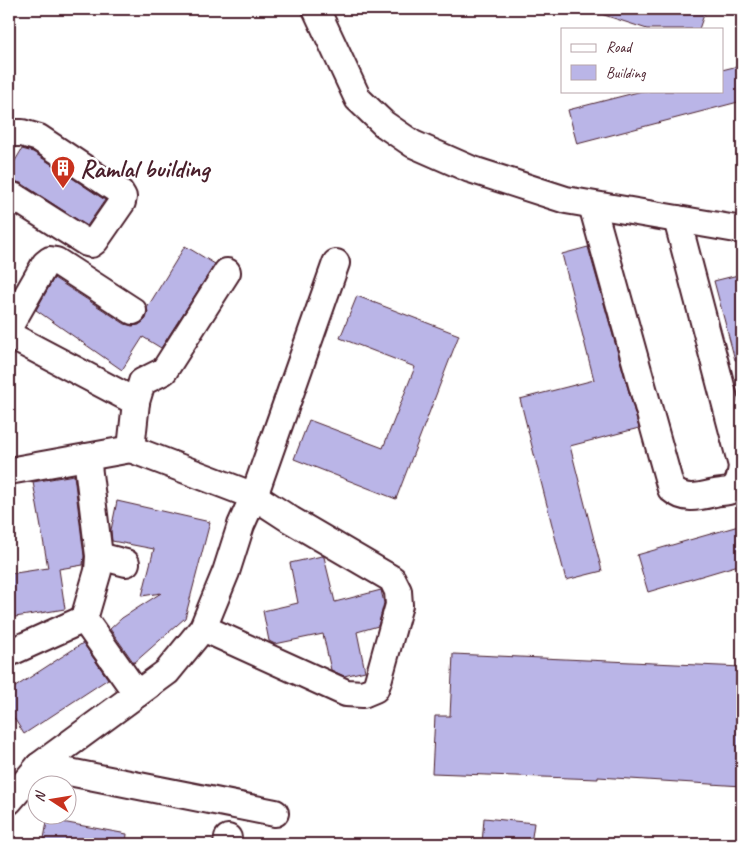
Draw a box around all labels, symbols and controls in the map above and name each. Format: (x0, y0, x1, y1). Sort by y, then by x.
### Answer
legend (561, 28, 724, 92)
text: Road (606, 38, 633, 57)
text: Building (606, 64, 646, 83)
place label: Ramlal building (80, 153, 212, 185)
building icon: Ramlal building (50, 155, 76, 189)
north arrow (28, 776, 78, 826)
text: N (31, 789, 49, 803)

